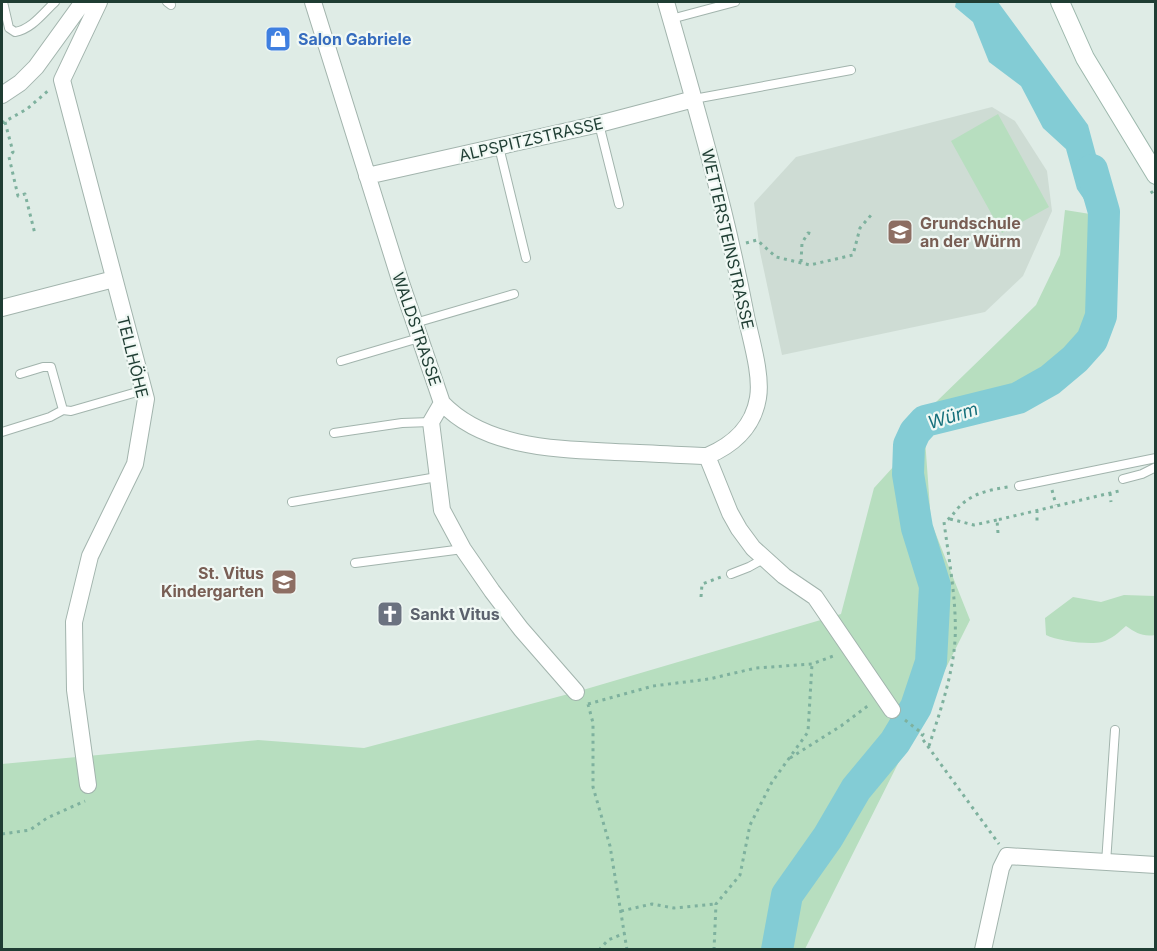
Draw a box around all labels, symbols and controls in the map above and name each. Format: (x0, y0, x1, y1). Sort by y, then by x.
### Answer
shop icon: Salon Gabriele (263, 24, 293, 54)
place label: Salon Gabriele (298, 29, 411, 49)
street label: ALPSPITZSTRASSE (457, 113, 605, 165)
street label: WETTERSTEINSTRASSE (697, 147, 759, 331)
place label: Grundschule an der Würm (920, 213, 1021, 251)
school or university icon: Grundschule an der Würm (885, 217, 915, 247)
street label: WALDSTRASSE (388, 270, 446, 388)
street label: TELLHÖHE (113, 314, 153, 400)
water label: Würm (925, 398, 981, 433)
place label: St. Vitus Kindergarten (161, 563, 264, 601)
school or university icon: St. Vitus Kindergarten (269, 567, 299, 597)
church icon: Sankt Vitus (375, 599, 405, 629)
place label: Sankt Vitus (410, 604, 500, 624)

